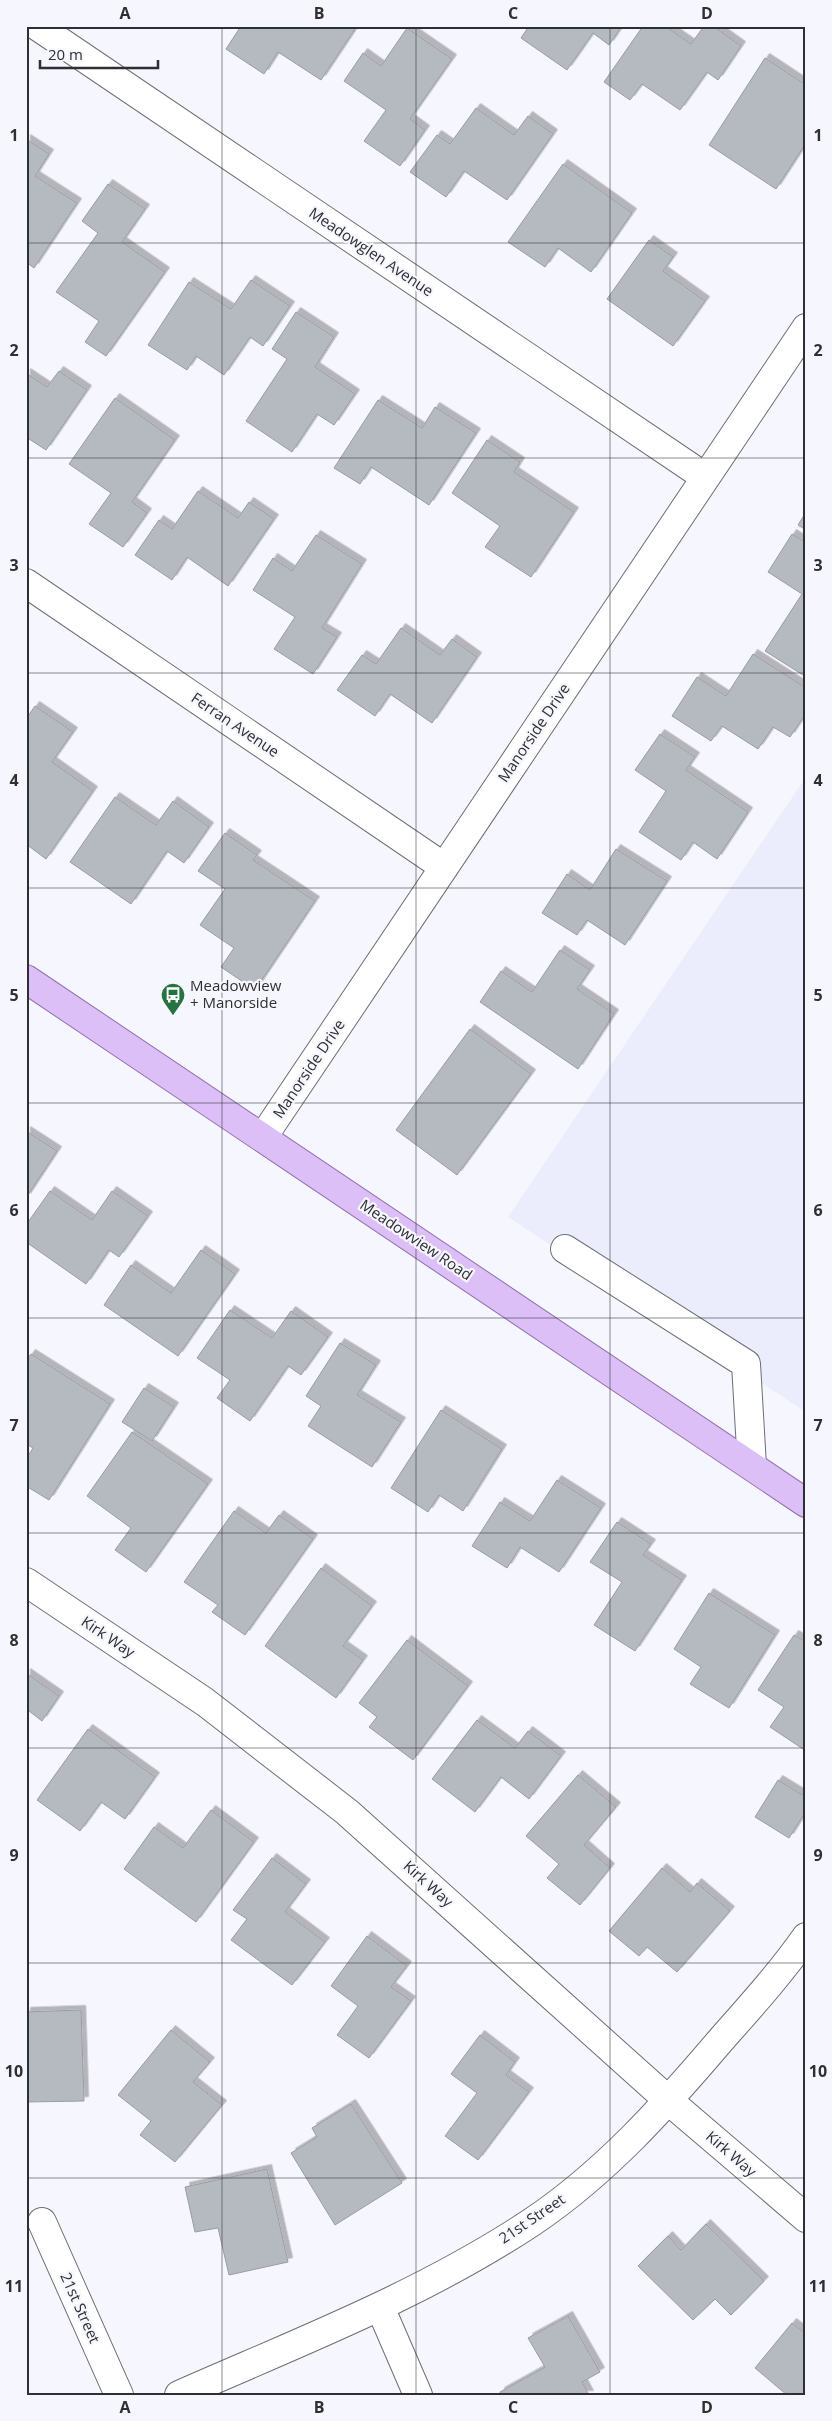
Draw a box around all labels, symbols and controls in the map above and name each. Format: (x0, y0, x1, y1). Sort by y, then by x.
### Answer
text: A (119, 2, 131, 24)
text: B (314, 2, 324, 24)
text: C (508, 2, 518, 24)
text: D (701, 2, 713, 24)
scale bar (40, 38, 158, 70)
text: 20 m (48, 44, 83, 64)
text: 1 (9, 124, 19, 146)
text: 1 (813, 124, 823, 146)
street label: Meadowglen Avenue (306, 202, 438, 300)
text: 2 (9, 339, 19, 361)
text: 2 (813, 339, 823, 361)
text: 3 (9, 554, 19, 576)
text: 3 (813, 554, 823, 576)
street label: Manorside Drive (493, 679, 574, 786)
street label: Ferran Avenue (188, 687, 283, 761)
text: 4 (9, 769, 19, 791)
text: 4 (813, 769, 823, 791)
place label: Meadowview + Manorside (190, 975, 282, 1012)
bus stop icon: Meadowview + Manorside (160, 982, 186, 1016)
text: 5 (9, 984, 19, 1006)
text: 5 (813, 984, 823, 1006)
street label: Manorside Drive (268, 1015, 349, 1122)
street label: Meadowview Road (357, 1194, 476, 1284)
text: 6 (9, 1199, 19, 1221)
text: 6 (813, 1199, 823, 1221)
text: 7 (9, 1414, 19, 1436)
text: 7 (813, 1414, 823, 1436)
street label: Kirk Way (78, 1611, 140, 1662)
text: 8 (9, 1629, 19, 1651)
text: 8 (813, 1629, 823, 1651)
text: 9 (9, 1844, 19, 1866)
text: 9 (813, 1844, 823, 1866)
street label: Kirk Way (399, 1856, 458, 1911)
text: 10 (5, 2060, 23, 2082)
text: 10 (809, 2060, 827, 2082)
street label: Kirk Way (702, 2126, 761, 2181)
street label: 21st Street (495, 2189, 568, 2248)
street label: 21st Street (56, 2269, 105, 2346)
text: 11 (5, 2275, 23, 2297)
text: 11 (809, 2275, 827, 2297)
text: A (119, 2396, 131, 2418)
text: B (314, 2396, 324, 2418)
text: C (508, 2396, 518, 2418)
text: D (701, 2396, 713, 2418)

